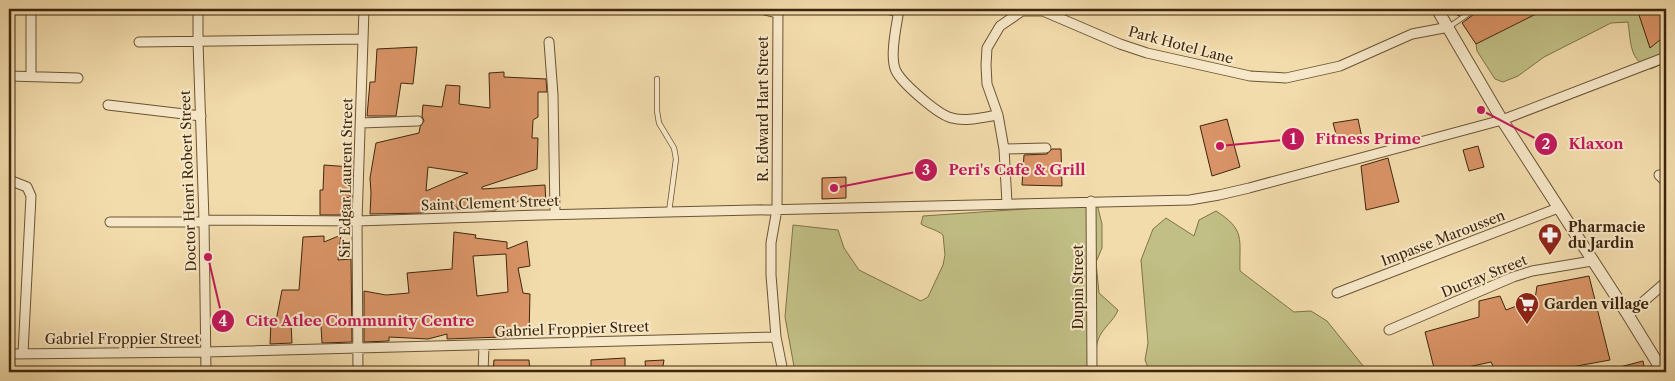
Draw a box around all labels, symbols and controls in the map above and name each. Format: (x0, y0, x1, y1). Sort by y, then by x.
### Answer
street label: Park Hotel Lane (1127, 22, 1236, 68)
street label: R. Edward Hart Street (754, 36, 772, 182)
street label: Doctor Henri Robert Street (176, 90, 200, 272)
street label: Sir Edgar Laurent Street (336, 98, 356, 258)
callout: Fitness Prime (1280, 124, 1431, 154)
text: 1 (1290, 129, 1297, 148)
text: Fitness Prime (1315, 129, 1421, 148)
callout: Klaxon (1533, 129, 1633, 159)
text: 2 (1542, 134, 1551, 153)
text: Klaxon (1568, 134, 1624, 153)
callout: Peri's Cafe & Grill (914, 155, 1096, 185)
text: 3 (922, 160, 930, 179)
text: Peri's Cafe & Grill (949, 160, 1085, 179)
street label: Saint Clement Street (421, 192, 559, 214)
street label: Impasse Maroussen (1379, 206, 1508, 270)
place label: Pharmacie du Jardin (1568, 218, 1645, 252)
pharmacy icon: Pharmacie du Jardin (1537, 222, 1563, 256)
street label: Dupin Street (1069, 244, 1087, 330)
street label: Ducray Street (1438, 251, 1530, 301)
supermarket icon: Garden village (1514, 291, 1540, 325)
place label: Garden village (1544, 295, 1649, 313)
callout: Cite Atlee Community Centre (210, 306, 485, 336)
text: 4 (219, 311, 228, 330)
text: Cite Atlee Community Centre (245, 311, 475, 330)
street label: Gabriel Froppier Street (494, 317, 650, 341)
street label: Gabriel Froppier Street (45, 330, 199, 348)

